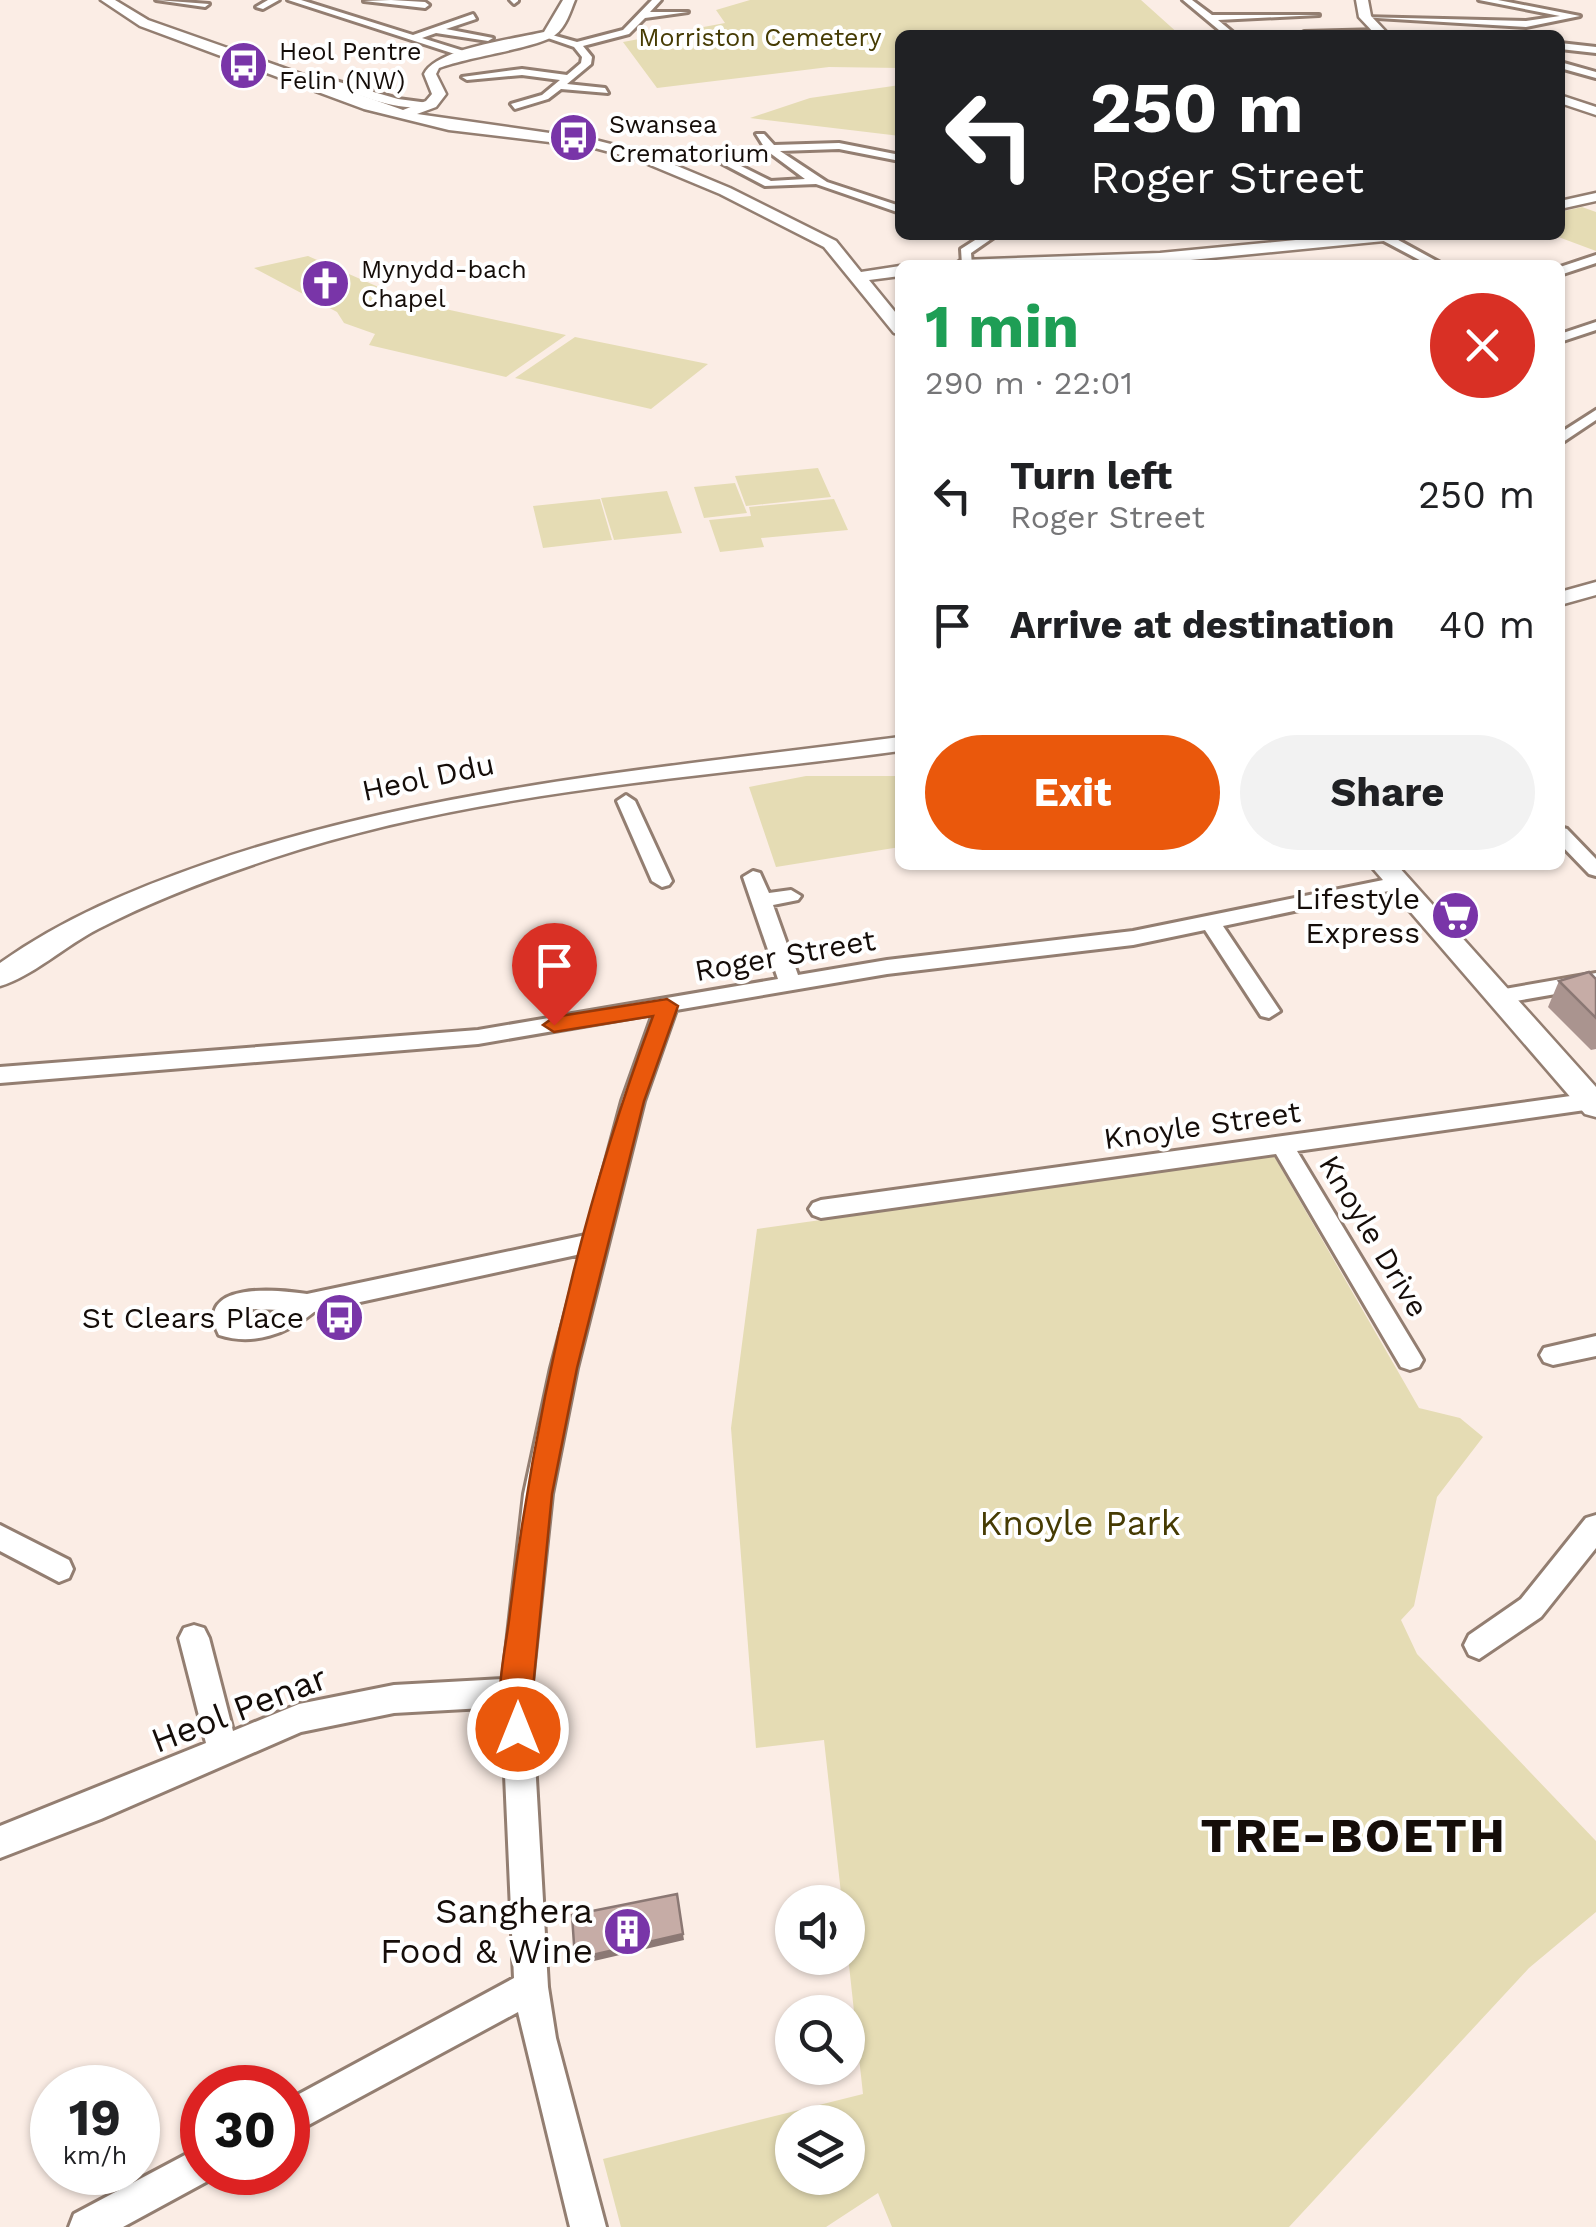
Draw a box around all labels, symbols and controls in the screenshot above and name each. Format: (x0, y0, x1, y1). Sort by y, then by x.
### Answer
park label: Morriston Cemetery (638, 23, 882, 52)
place label: Heol Pentre Felin (NW) (279, 37, 421, 95)
bus stop icon: Heol Pentre Felin (NW) (218, 39, 270, 91)
text: 250 m (1090, 67, 1304, 149)
icon: left (925, 70, 1055, 200)
place label: Swansea Crematorium (609, 110, 769, 168)
bus stop icon: Swansea Crematorium (548, 112, 600, 164)
text: Roger Street (1090, 151, 1364, 204)
place label: Mynydd-bach Chapel (361, 255, 527, 313)
church icon: Mynydd-bach Chapel (300, 257, 352, 309)
text: 1 min (925, 291, 1079, 362)
button: close (1430, 293, 1535, 398)
text: 290 m · 22:01 (925, 364, 1133, 402)
text: Turn left (1010, 454, 1172, 498)
icon: left (925, 468, 980, 523)
text: 250 m (1418, 473, 1535, 517)
text: Roger Street (1010, 498, 1205, 536)
icon: arrive (925, 598, 980, 653)
text: Arrive at destination (1010, 603, 1395, 647)
text: 40 m (1439, 603, 1535, 647)
button: Exit (925, 735, 1220, 850)
button: Share (1240, 735, 1535, 850)
street label: Heol Ddu (359, 746, 497, 808)
place label: Lifestyle Express (1295, 881, 1420, 950)
supermarket icon: Lifestyle Express (1429, 889, 1481, 941)
street label: Roger Street (692, 922, 878, 988)
pin (512, 923, 597, 1026)
icon: arrive (527, 938, 582, 993)
street label: Knoyle Street (1101, 1094, 1303, 1156)
street label: Knoyle Drive (1312, 1149, 1436, 1323)
bus stop icon: St Clears Place (313, 1291, 365, 1343)
place label: St Clears Place (82, 1300, 304, 1335)
park label: Knoyle Park (979, 1502, 1181, 1544)
street label: Heol Penar (145, 1656, 333, 1762)
position arrow (466, 1677, 570, 1781)
district label: TRE-BOETH (1201, 1807, 1507, 1864)
map controls (775, 1885, 865, 2195)
button: sound (775, 1885, 865, 1975)
place label: Sanghera Food & Wine (380, 1890, 593, 1972)
building icon: Sanghera Food & Wine (602, 1905, 654, 1957)
button: search (775, 1995, 865, 2085)
speed limit sign: 30 (180, 2065, 310, 2195)
text: 19 (69, 2088, 121, 2147)
button: layers (775, 2105, 865, 2195)
text: km/h (63, 2141, 127, 2170)

